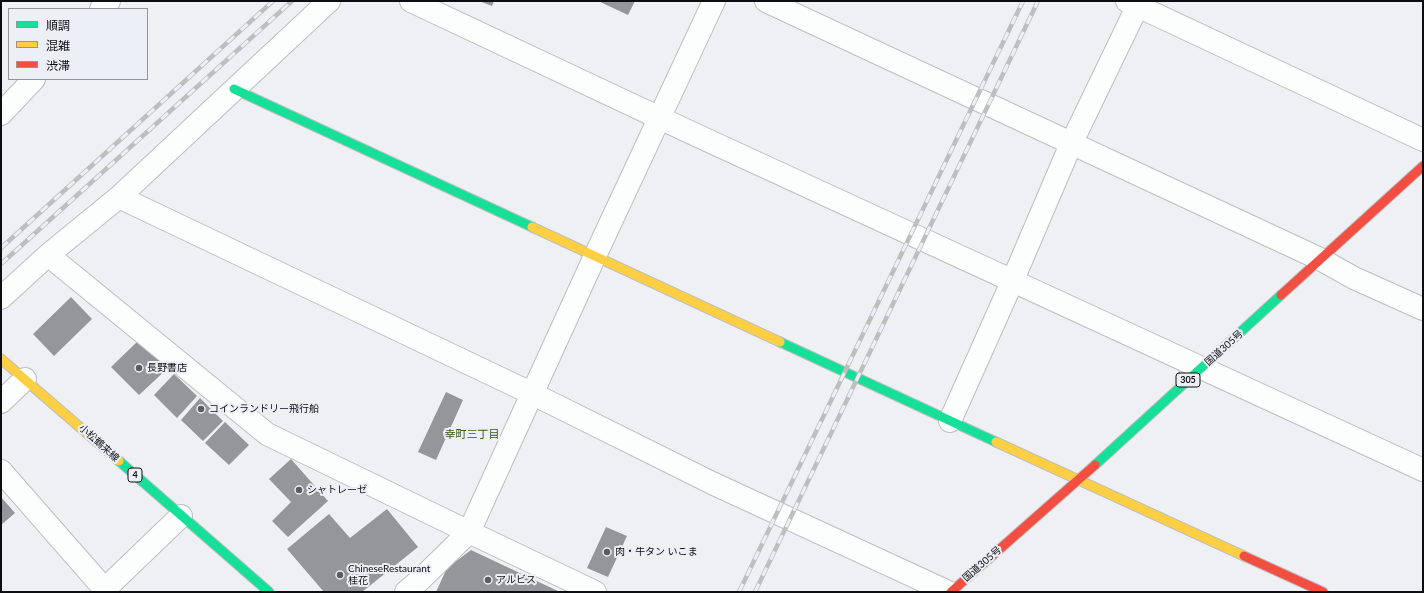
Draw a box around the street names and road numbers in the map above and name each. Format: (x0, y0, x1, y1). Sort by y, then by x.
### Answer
street label: 国道305号 (1202, 328, 1246, 368)
road number: 305 (1176, 373, 1200, 387)
street label: 小松鶴来線 (76, 422, 122, 464)
road number: 4 (128, 468, 142, 482)
street label: 国道305号 (960, 544, 1004, 584)

